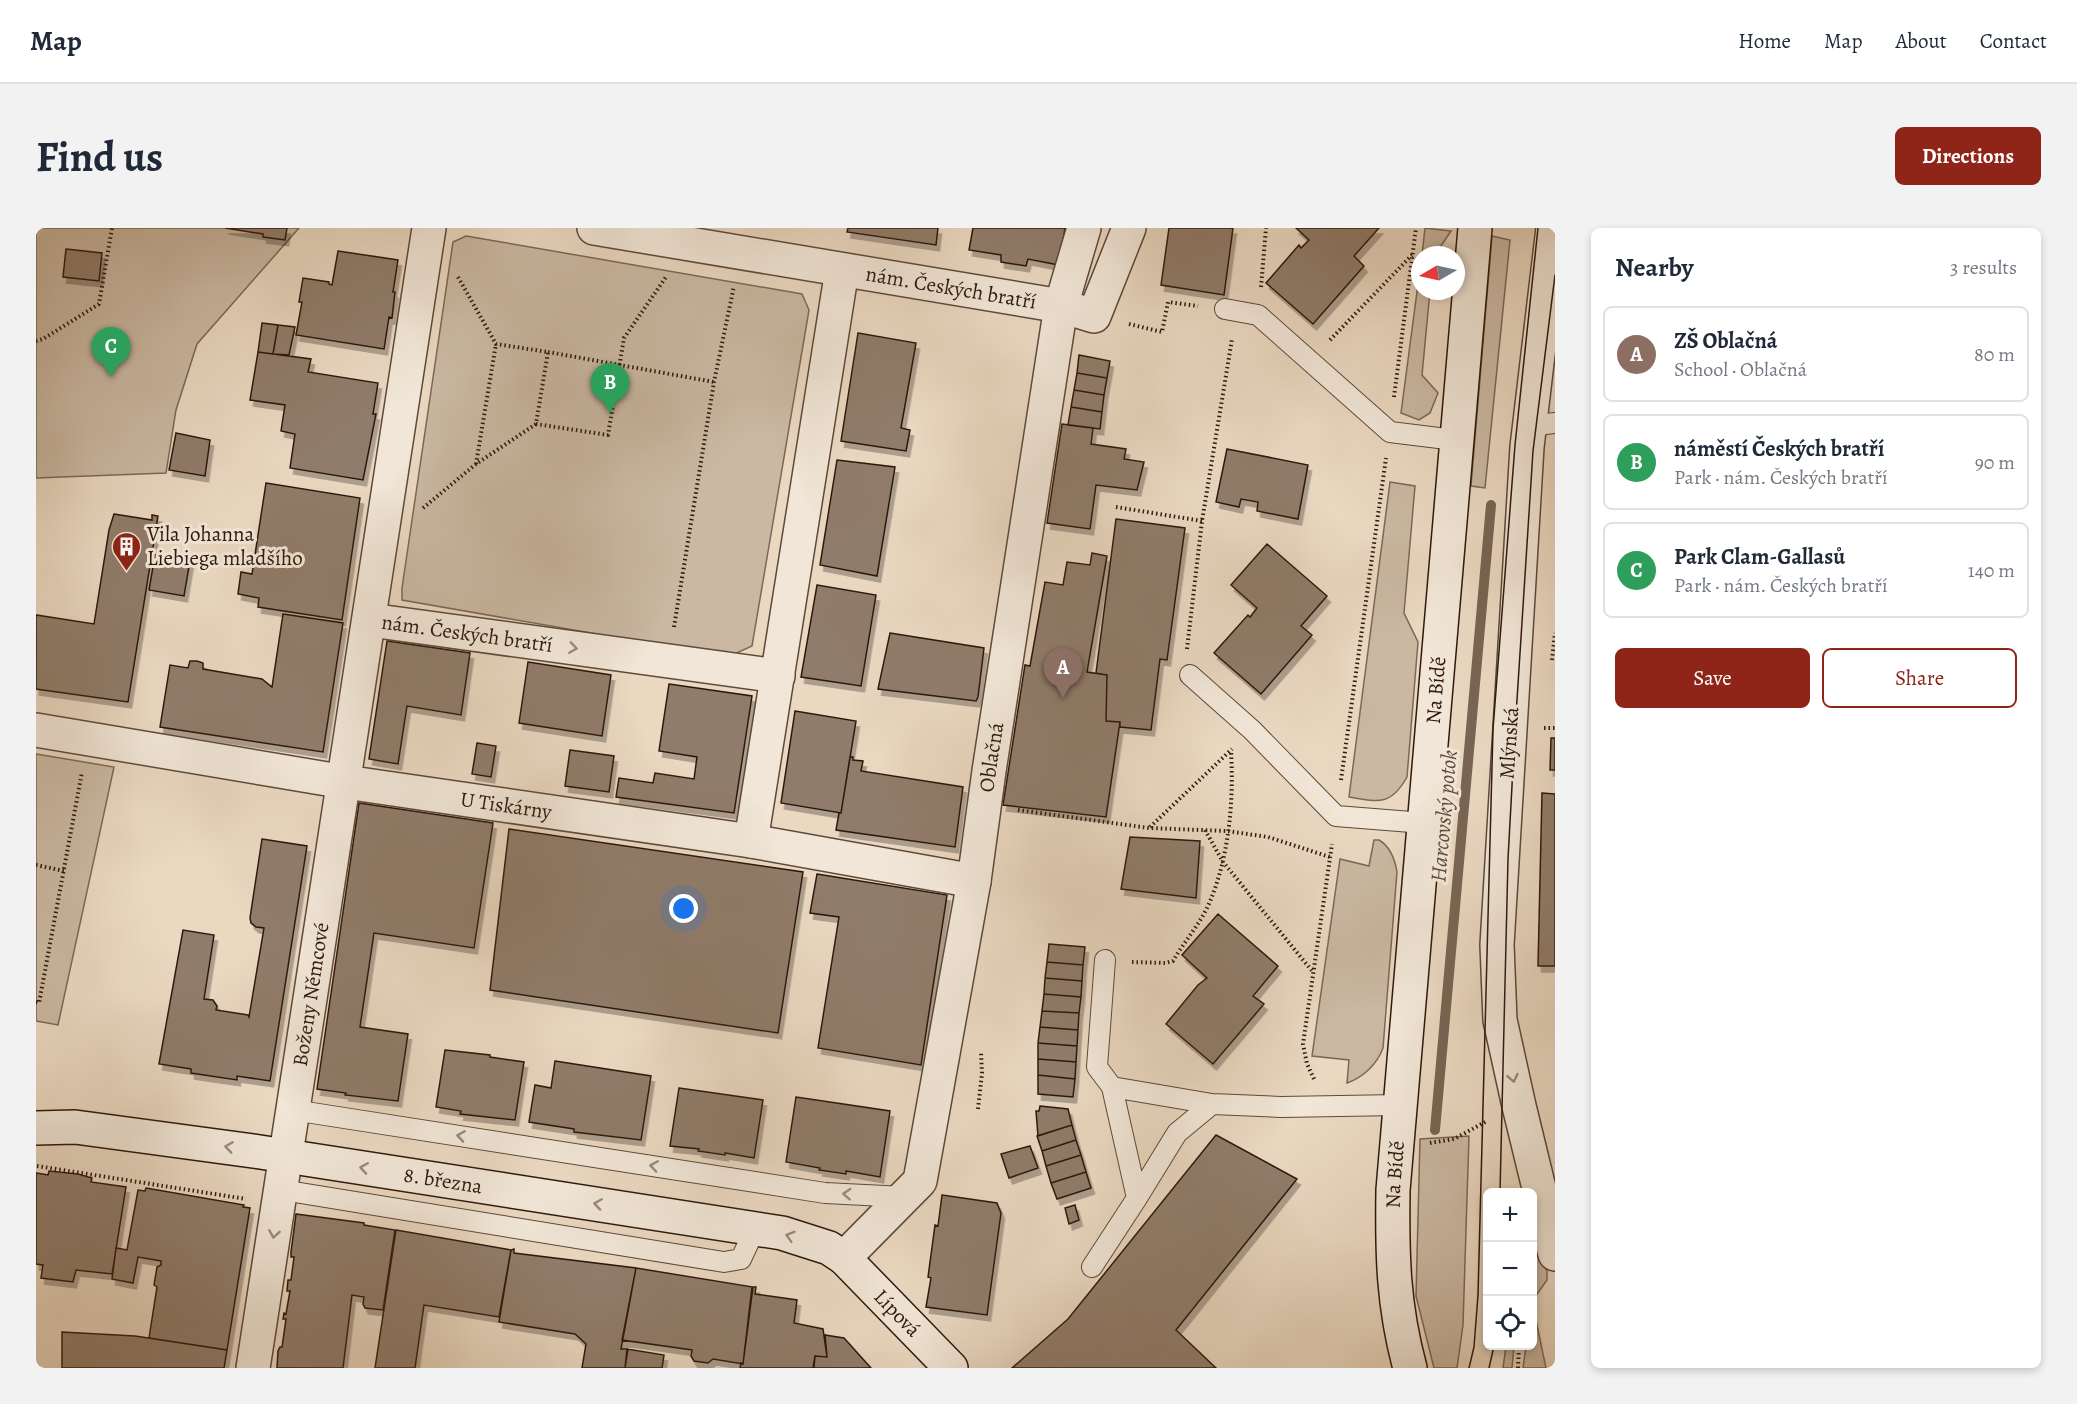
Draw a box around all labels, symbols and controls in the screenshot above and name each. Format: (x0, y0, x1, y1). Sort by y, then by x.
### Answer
text: Map (30, 22, 82, 60)
text: Home (1738, 27, 1791, 55)
text: Map (1824, 27, 1862, 55)
text: About (1895, 27, 1947, 55)
text: Contact (1980, 27, 2047, 55)
button: Directions (1895, 127, 2041, 185)
text: Find us (36, 128, 163, 185)
north arrow (1411, 246, 1465, 300)
text: Nearby (1615, 250, 1694, 285)
text: 3 results (1950, 254, 2017, 281)
street label: nám. Českých bratří (864, 260, 1039, 316)
text: ZŠ Oblačná (1674, 326, 1777, 356)
pin: C (92, 328, 130, 377)
text: A (1630, 341, 1643, 368)
text: 80 m (1974, 341, 2015, 368)
text: School · Oblačná (1674, 356, 1807, 383)
pin: B (590, 364, 630, 413)
text: náměstí Českých bratří (1674, 434, 1884, 464)
text: B (1630, 449, 1643, 476)
text: 90 m (1975, 449, 2015, 476)
text: Park · nám. Českých bratří (1674, 464, 1888, 491)
place label: Vila Johanna Liebiega mladšího (146, 520, 303, 572)
building icon: Vila Johanna Liebiega mladšího (110, 530, 142, 572)
text: Park Clam-Gallasů (1674, 542, 1845, 572)
text: C (1630, 557, 1643, 584)
text: 140 m (1968, 557, 2015, 584)
text: Park · nám. Českých bratří (1674, 572, 1888, 599)
street label: nám. Českých bratří (380, 608, 555, 659)
one-way arrow (568, 642, 578, 654)
pin: A (1044, 648, 1082, 698)
button: Save (1615, 648, 1810, 708)
button: Share (1822, 648, 2017, 708)
street label: Na Bídě (1419, 655, 1452, 725)
street label: Mlýnská (1493, 706, 1525, 780)
street label: Oblačná (972, 720, 1010, 794)
water label: Harcovský potok (1423, 749, 1465, 883)
street label: U Tiskárny (458, 785, 554, 826)
your location (669, 894, 698, 923)
street label: Boženy Němcové (286, 920, 336, 1068)
one-way arrow (1506, 1072, 1519, 1082)
one-way arrow (457, 1131, 466, 1143)
street label: Na Bídě (1379, 1140, 1411, 1209)
one-way arrow (224, 1142, 234, 1154)
one-way arrow (649, 1160, 659, 1173)
street label: 8. března (402, 1161, 485, 1200)
one-way arrow (359, 1162, 369, 1174)
one-way arrow (842, 1188, 851, 1201)
map controls (1483, 1188, 1537, 1350)
button: + (1483, 1188, 1537, 1242)
one-way arrow (594, 1199, 603, 1211)
one-way arrow (269, 1229, 281, 1239)
one-way arrow (785, 1231, 796, 1243)
button: − (1483, 1242, 1537, 1296)
street label: Lípová (868, 1283, 927, 1343)
button: locate (1483, 1296, 1537, 1350)

